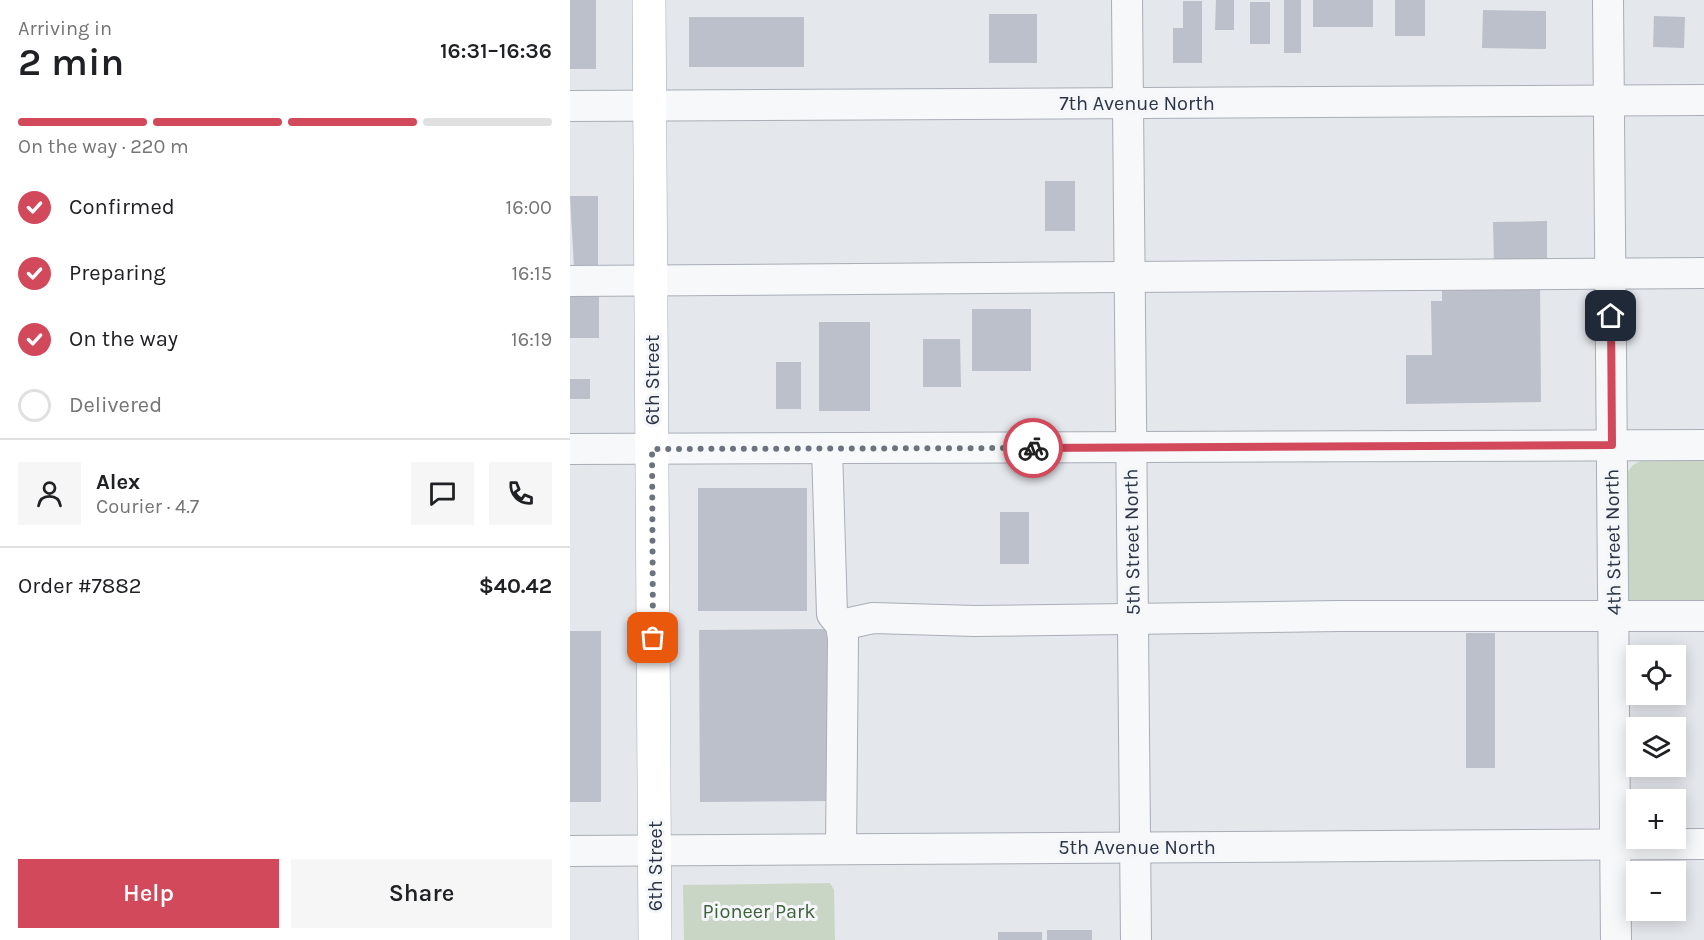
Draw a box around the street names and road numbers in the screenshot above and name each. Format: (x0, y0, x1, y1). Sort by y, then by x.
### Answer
street label: 7th Avenue North (1059, 92, 1215, 115)
street label: 6th Street (641, 334, 664, 425)
street label: 5th Street North (1119, 468, 1145, 616)
street label: 4th Street North (1600, 469, 1626, 615)
street label: 6th Street (644, 820, 667, 911)
street label: 5th Avenue North (1058, 836, 1216, 859)

